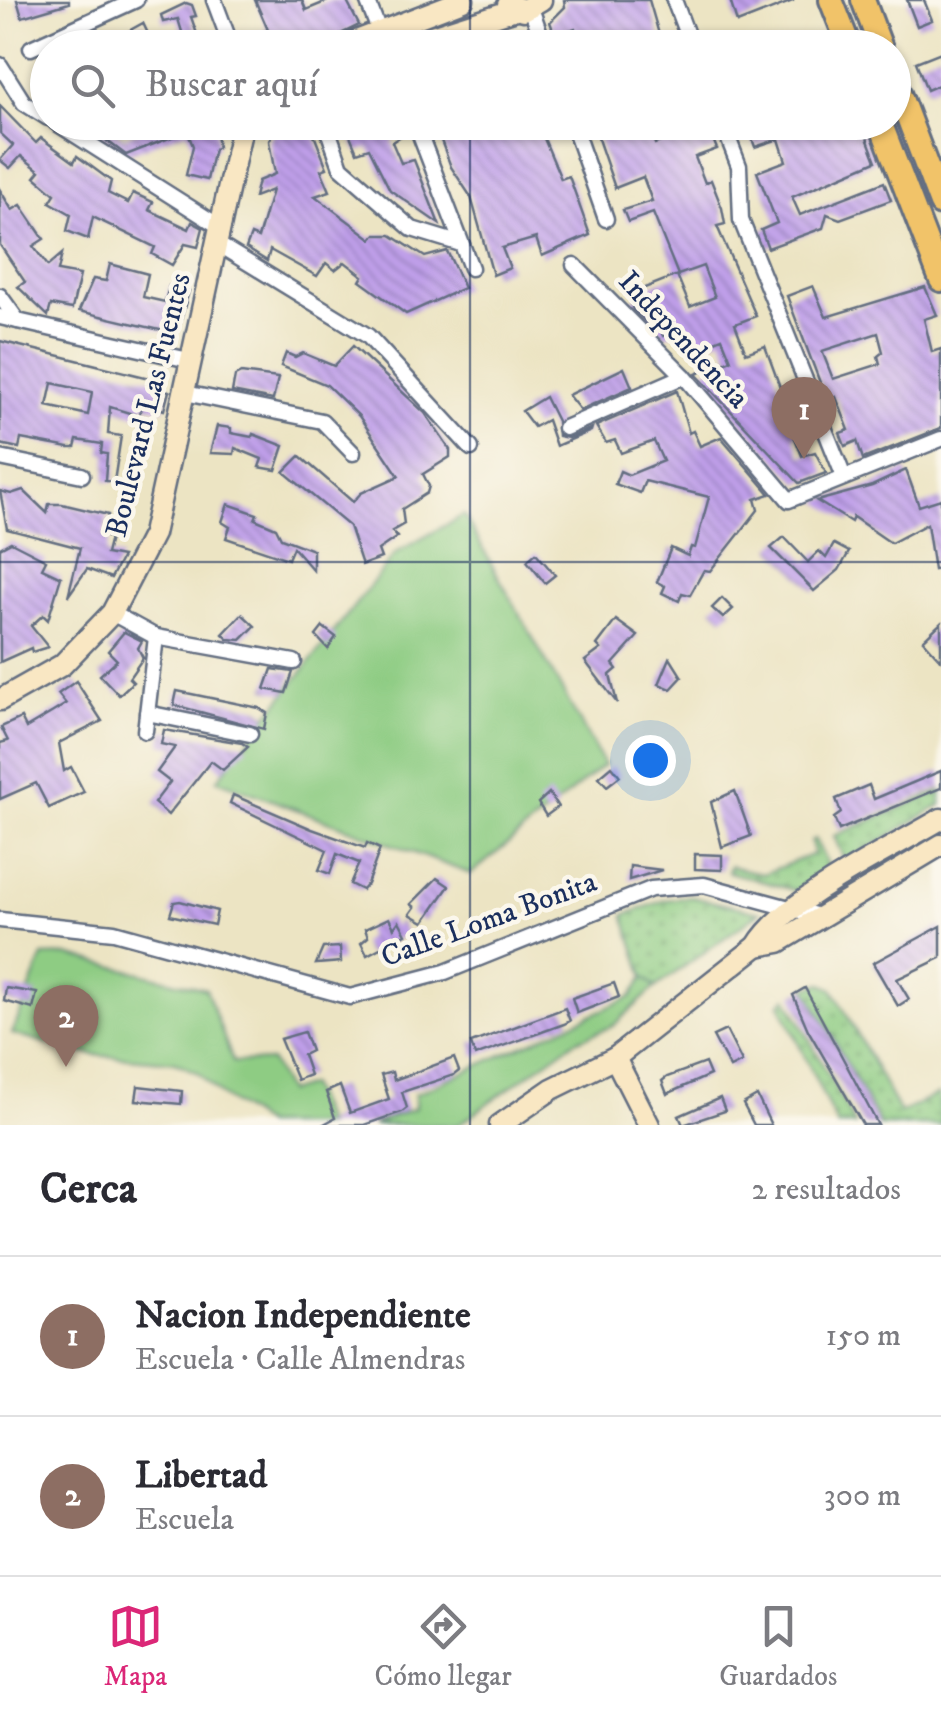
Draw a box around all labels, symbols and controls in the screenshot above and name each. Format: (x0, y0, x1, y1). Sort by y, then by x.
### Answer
search box (30, 30, 911, 140)
icon: search (65, 58, 120, 113)
text: Buscar aquí (145, 61, 318, 109)
street label: Independencia (610, 263, 756, 417)
street label: Boulevard Las Fuentes (98, 269, 200, 541)
pin: 1 (772, 376, 836, 459)
your location (625, 735, 676, 786)
street label: Calle Loma Bonita (376, 864, 602, 976)
pin: 2 (34, 984, 98, 1067)
text: Cerca (40, 1164, 137, 1216)
text: 2 resultados (752, 1170, 901, 1210)
text: Nacion Independiente (135, 1292, 471, 1340)
text: 1 (67, 1316, 78, 1356)
text: 150 m (825, 1316, 901, 1356)
text: Escuela · Calle Almendras (135, 1340, 466, 1380)
text: Libertad (135, 1452, 267, 1500)
text: 2 (65, 1476, 80, 1516)
text: 300 m (824, 1476, 901, 1516)
text: Escuela (135, 1500, 234, 1540)
tab: Mapa (104, 1599, 167, 1694)
tab: Cómo llegar (375, 1599, 512, 1694)
tab: Guardados (719, 1599, 837, 1694)

